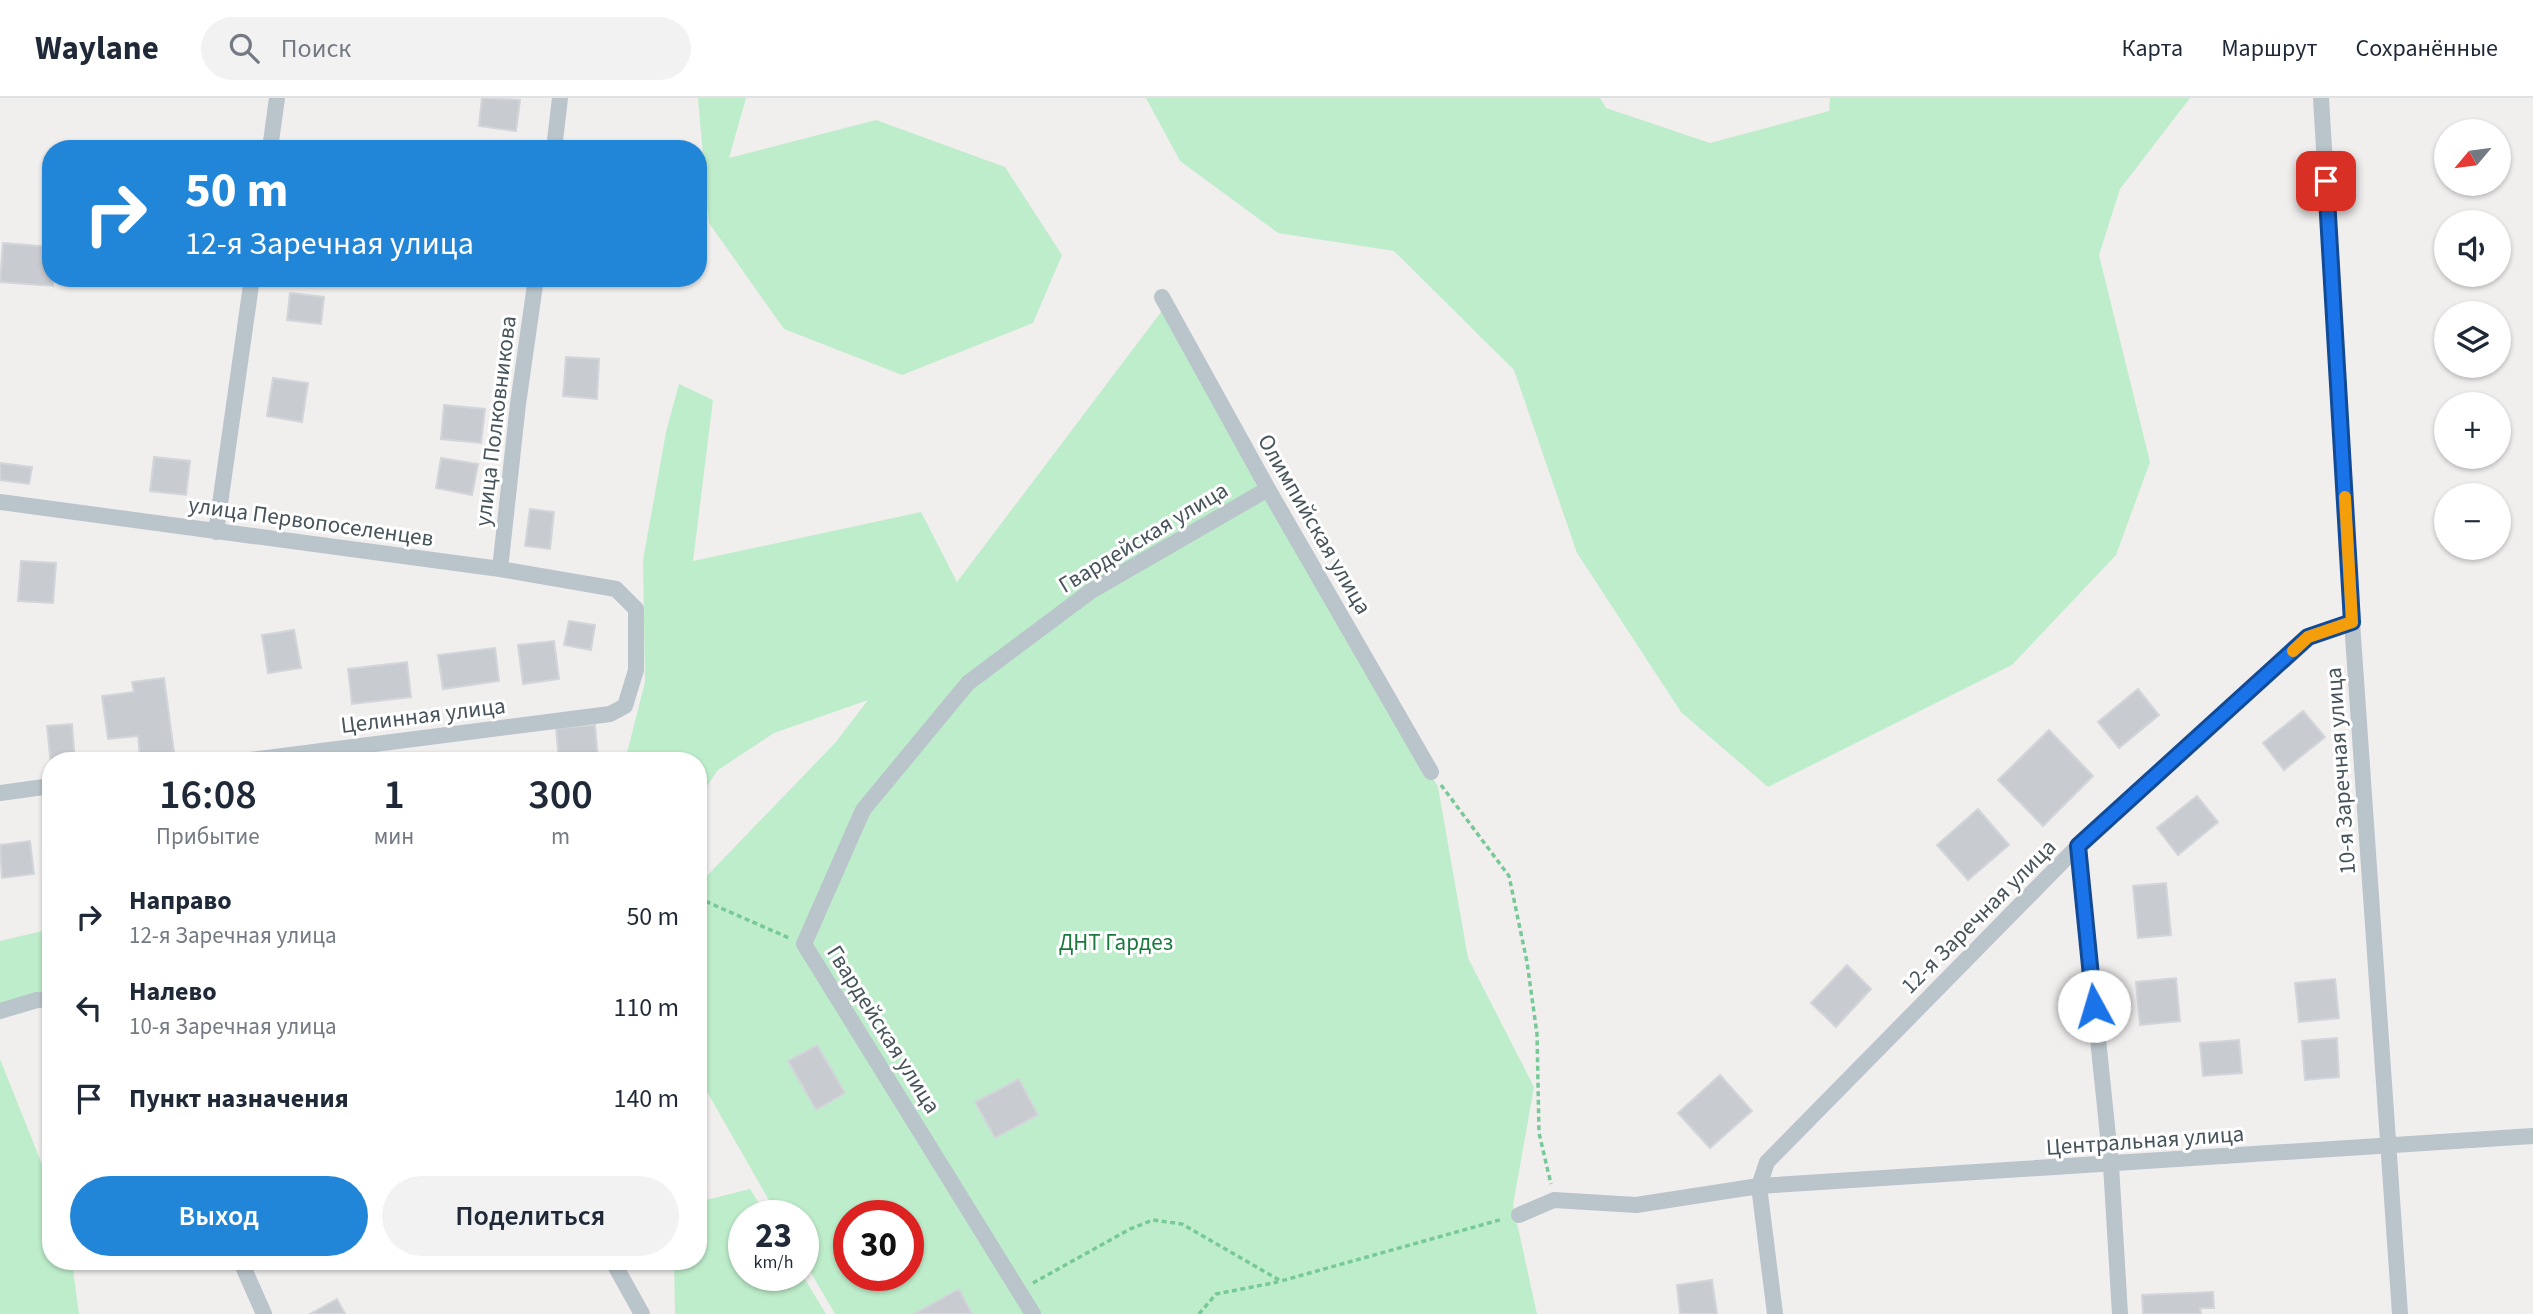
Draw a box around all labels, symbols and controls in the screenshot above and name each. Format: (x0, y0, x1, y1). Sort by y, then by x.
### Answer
search box (201, 17, 691, 80)
text: Waylane (35, 25, 159, 72)
icon: search (225, 29, 263, 67)
text: Поиск (281, 30, 351, 67)
text: Карта (2122, 31, 2183, 66)
text: Маршрут (2221, 31, 2317, 66)
text: Сохранённые (2355, 31, 2498, 66)
north arrow (2434, 119, 2511, 196)
map controls (2434, 119, 2511, 560)
pin (2296, 151, 2356, 211)
text: 50 m (185, 156, 289, 226)
icon: arrive (2307, 162, 2345, 200)
icon: right (70, 168, 161, 259)
button: sound (2434, 210, 2511, 287)
text: 12-я Заречная улица (185, 221, 474, 267)
button: layers (2434, 301, 2511, 378)
street label: улица Полковникова (466, 314, 525, 528)
button: + (2434, 392, 2511, 469)
street label: Олимпийская улица (1249, 428, 1380, 621)
street label: Гвардейская улица (1052, 474, 1234, 601)
button: − (2434, 483, 2511, 560)
street label: улица Первопоселенцев (186, 488, 436, 555)
street label: 10-я Заречная улица (2317, 666, 2364, 876)
street label: Целинная улица (339, 689, 507, 742)
text: 16:08 (159, 765, 257, 825)
text: 1 (383, 765, 405, 825)
text: 300 (528, 765, 593, 825)
text: Прибытие (156, 820, 260, 853)
text: мин (374, 820, 414, 853)
text: m (551, 820, 570, 853)
street label: 12-я Заречная улица (1893, 831, 2063, 1001)
text: Направо (129, 882, 232, 919)
icon: right (70, 898, 108, 936)
text: 50 m (626, 898, 679, 935)
text: 12-я Заречная улица (129, 919, 337, 952)
park label: ДНТ Гардез (1059, 926, 1173, 959)
street label: Гвардейская улица (819, 939, 949, 1120)
position arrow (2057, 969, 2131, 1043)
text: Налево (129, 973, 217, 1010)
icon: left (70, 989, 108, 1027)
text: 110 m (613, 989, 679, 1026)
text: 10-я Заречная улица (129, 1010, 337, 1043)
icon: arrive (70, 1080, 108, 1118)
text: Пункт назначения (129, 1080, 349, 1117)
text: 140 m (613, 1080, 679, 1117)
street label: Центральная улица (2045, 1117, 2245, 1164)
button: Выход (70, 1176, 368, 1256)
button: Поделиться (382, 1176, 679, 1256)
speed limit sign: 30 (833, 1200, 924, 1291)
text: 23 (755, 1211, 792, 1261)
text: km/h (754, 1250, 793, 1275)

